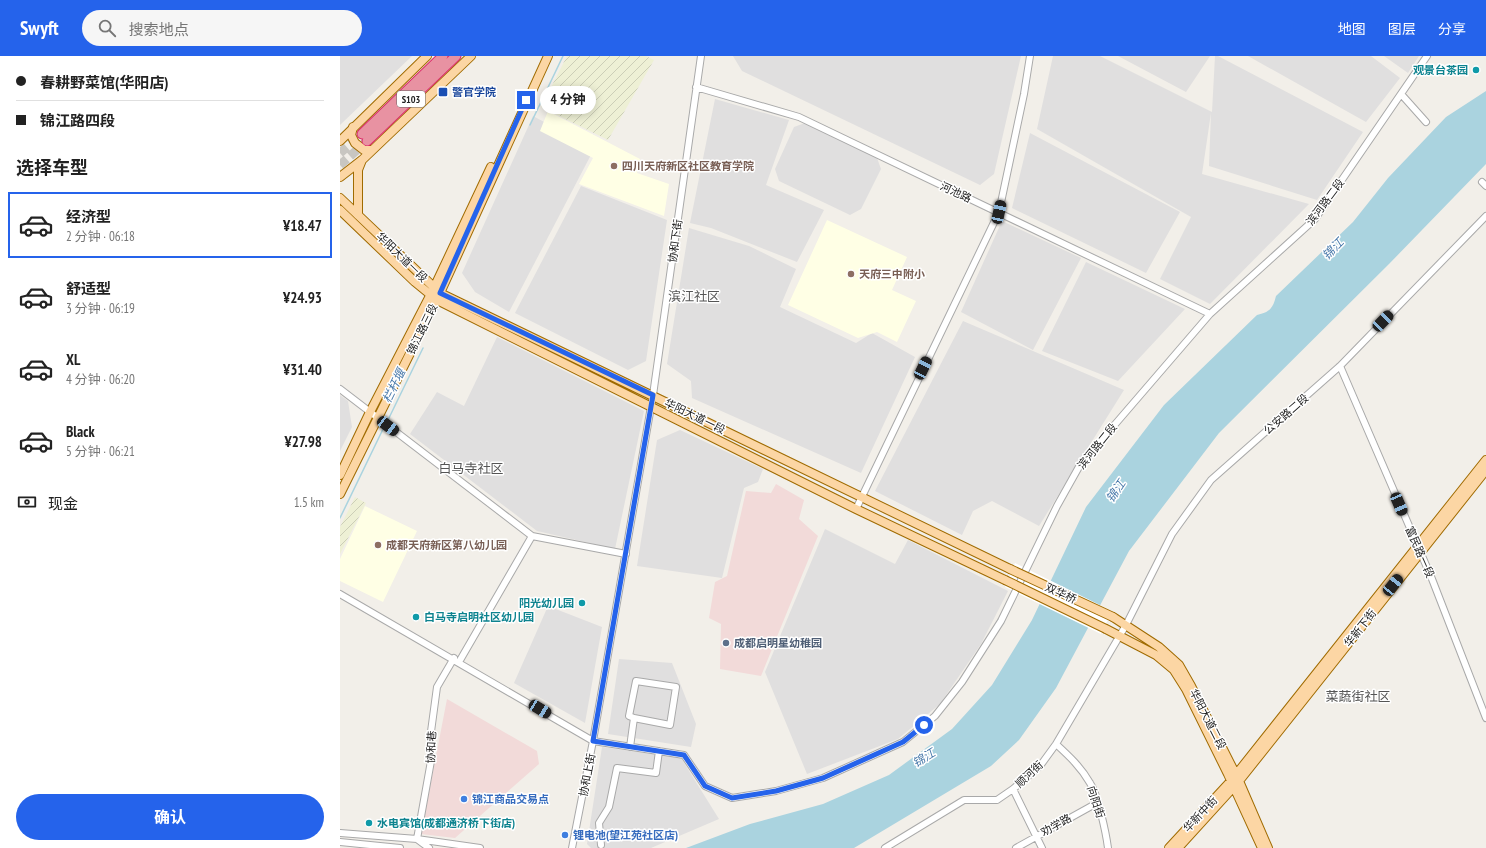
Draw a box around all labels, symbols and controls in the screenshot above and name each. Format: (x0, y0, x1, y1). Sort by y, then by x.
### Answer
search box (82, 10, 362, 46)
text: Swyft (20, 16, 58, 40)
icon: search (96, 17, 118, 39)
text: 搜索地点 (128, 20, 188, 39)
text: 地图 (1338, 20, 1366, 38)
text: 图层 (1388, 20, 1416, 38)
text: 分享 (1438, 20, 1466, 38)
place label: 观景台茶园 (1413, 63, 1468, 77)
marker: 观景台茶园 (1471, 65, 1481, 75)
text: 春耕野菜馆(华阳店) (40, 73, 168, 92)
place label: 警官学院 (452, 85, 496, 99)
marker: 警官学院 (437, 86, 449, 98)
callout: 4 分钟 (540, 86, 596, 114)
road number: S103 (397, 91, 425, 107)
route end (517, 91, 535, 109)
text: 4 分钟 (551, 91, 585, 108)
text: 锦江路四段 (40, 111, 115, 130)
text: 选择车型 (16, 156, 88, 179)
place label: 四川天府新区社区教育学院 (622, 159, 754, 173)
marker: 四川天府新区社区教育学院 (609, 161, 619, 171)
street label: 滨河路二段 (1303, 176, 1347, 228)
street label: 河池路 (938, 179, 974, 205)
car (991, 199, 1007, 225)
icon: car (18, 207, 54, 243)
text: 经济型 (66, 207, 111, 226)
text: ¥18.47 (283, 216, 322, 235)
street label: 协和下街 (665, 218, 685, 264)
text: 2 分钟 · 06:18 (66, 228, 135, 245)
street label: 华阳大道一段 (373, 229, 431, 285)
water label: 锦江 (1319, 233, 1348, 263)
place label: 天府三中附小 (859, 267, 925, 281)
marker: 天府三中附小 (846, 269, 856, 279)
icon: car (18, 279, 54, 315)
text: 舒适型 (66, 279, 111, 298)
text: ¥24.93 (283, 288, 322, 307)
district label: 滨江社区 (668, 288, 720, 305)
text: 3 分钟 · 06:19 (66, 300, 135, 317)
street label: 锦江路三段 (404, 301, 440, 357)
car (1370, 308, 1396, 334)
text: XL (66, 350, 80, 369)
icon: car (18, 351, 54, 387)
car (912, 355, 934, 381)
text: ¥31.40 (283, 360, 322, 379)
water label: 栏杆堰 (379, 365, 409, 405)
text: 4 分钟 · 06:20 (66, 371, 135, 388)
street label: 公安路二段 (1261, 391, 1311, 437)
street label: 华阳大道一段 (662, 395, 728, 437)
car (375, 414, 401, 438)
street label: 滨河路二段 (1074, 420, 1120, 472)
text: Black (66, 422, 95, 441)
icon: car (18, 423, 54, 459)
text: ¥27.98 (284, 432, 322, 451)
text: 5 分钟 · 06:21 (66, 443, 135, 460)
district label: 白马寺社区 (438, 460, 504, 477)
water label: 锦江 (1103, 475, 1130, 505)
icon: cash (16, 491, 38, 513)
car (1389, 491, 1409, 517)
text: 现金 (48, 494, 78, 513)
text: 1.5 km (294, 494, 324, 511)
street label: 富民路一段 (1402, 524, 1438, 580)
place label: 成都天府新区第八幼儿园 (386, 538, 507, 552)
marker: 成都天府新区第八幼儿园 (373, 540, 383, 550)
car (1381, 572, 1405, 598)
street label: 双华桥 (1043, 580, 1079, 606)
place label: 阳光幼儿园 (519, 596, 574, 610)
marker: 阳光幼儿园 (577, 598, 587, 608)
street label: 华新下街 (1341, 606, 1379, 650)
place label: 白马寺启明社区幼儿园 (424, 610, 534, 624)
marker: 白马寺启明社区幼儿园 (411, 612, 421, 622)
place label: 成都启明星幼稚园 (734, 636, 822, 650)
marker: 成都启明星幼稚园 (721, 638, 731, 648)
street label: 华阳大道二段 (1187, 686, 1229, 752)
district label: 菜蔬街社区 (1325, 688, 1391, 705)
car (527, 698, 553, 720)
route start (915, 716, 933, 734)
street label: 协和巷 (423, 730, 439, 764)
water label: 锦江 (910, 744, 940, 770)
street label: 协和上街 (576, 752, 598, 798)
street label: 顺河街 (1012, 758, 1046, 790)
street label: 向阳街 (1084, 784, 1108, 820)
place label: 锦江商品交易点 (472, 792, 549, 806)
street label: 华新中街 (1180, 793, 1220, 835)
button: 确认 (16, 794, 324, 840)
marker: 锦江商品交易点 (459, 794, 469, 804)
street label: 劝学路 (1038, 811, 1074, 839)
place label: 水电宾馆(成都通济桥下街店) (377, 816, 515, 830)
marker: 水电宾馆(成都通济桥下街店) (364, 818, 374, 828)
place label: 锂电池(望江苑社区店) (573, 828, 678, 842)
marker: 锂电池(望江苑社区店) (560, 830, 570, 840)

